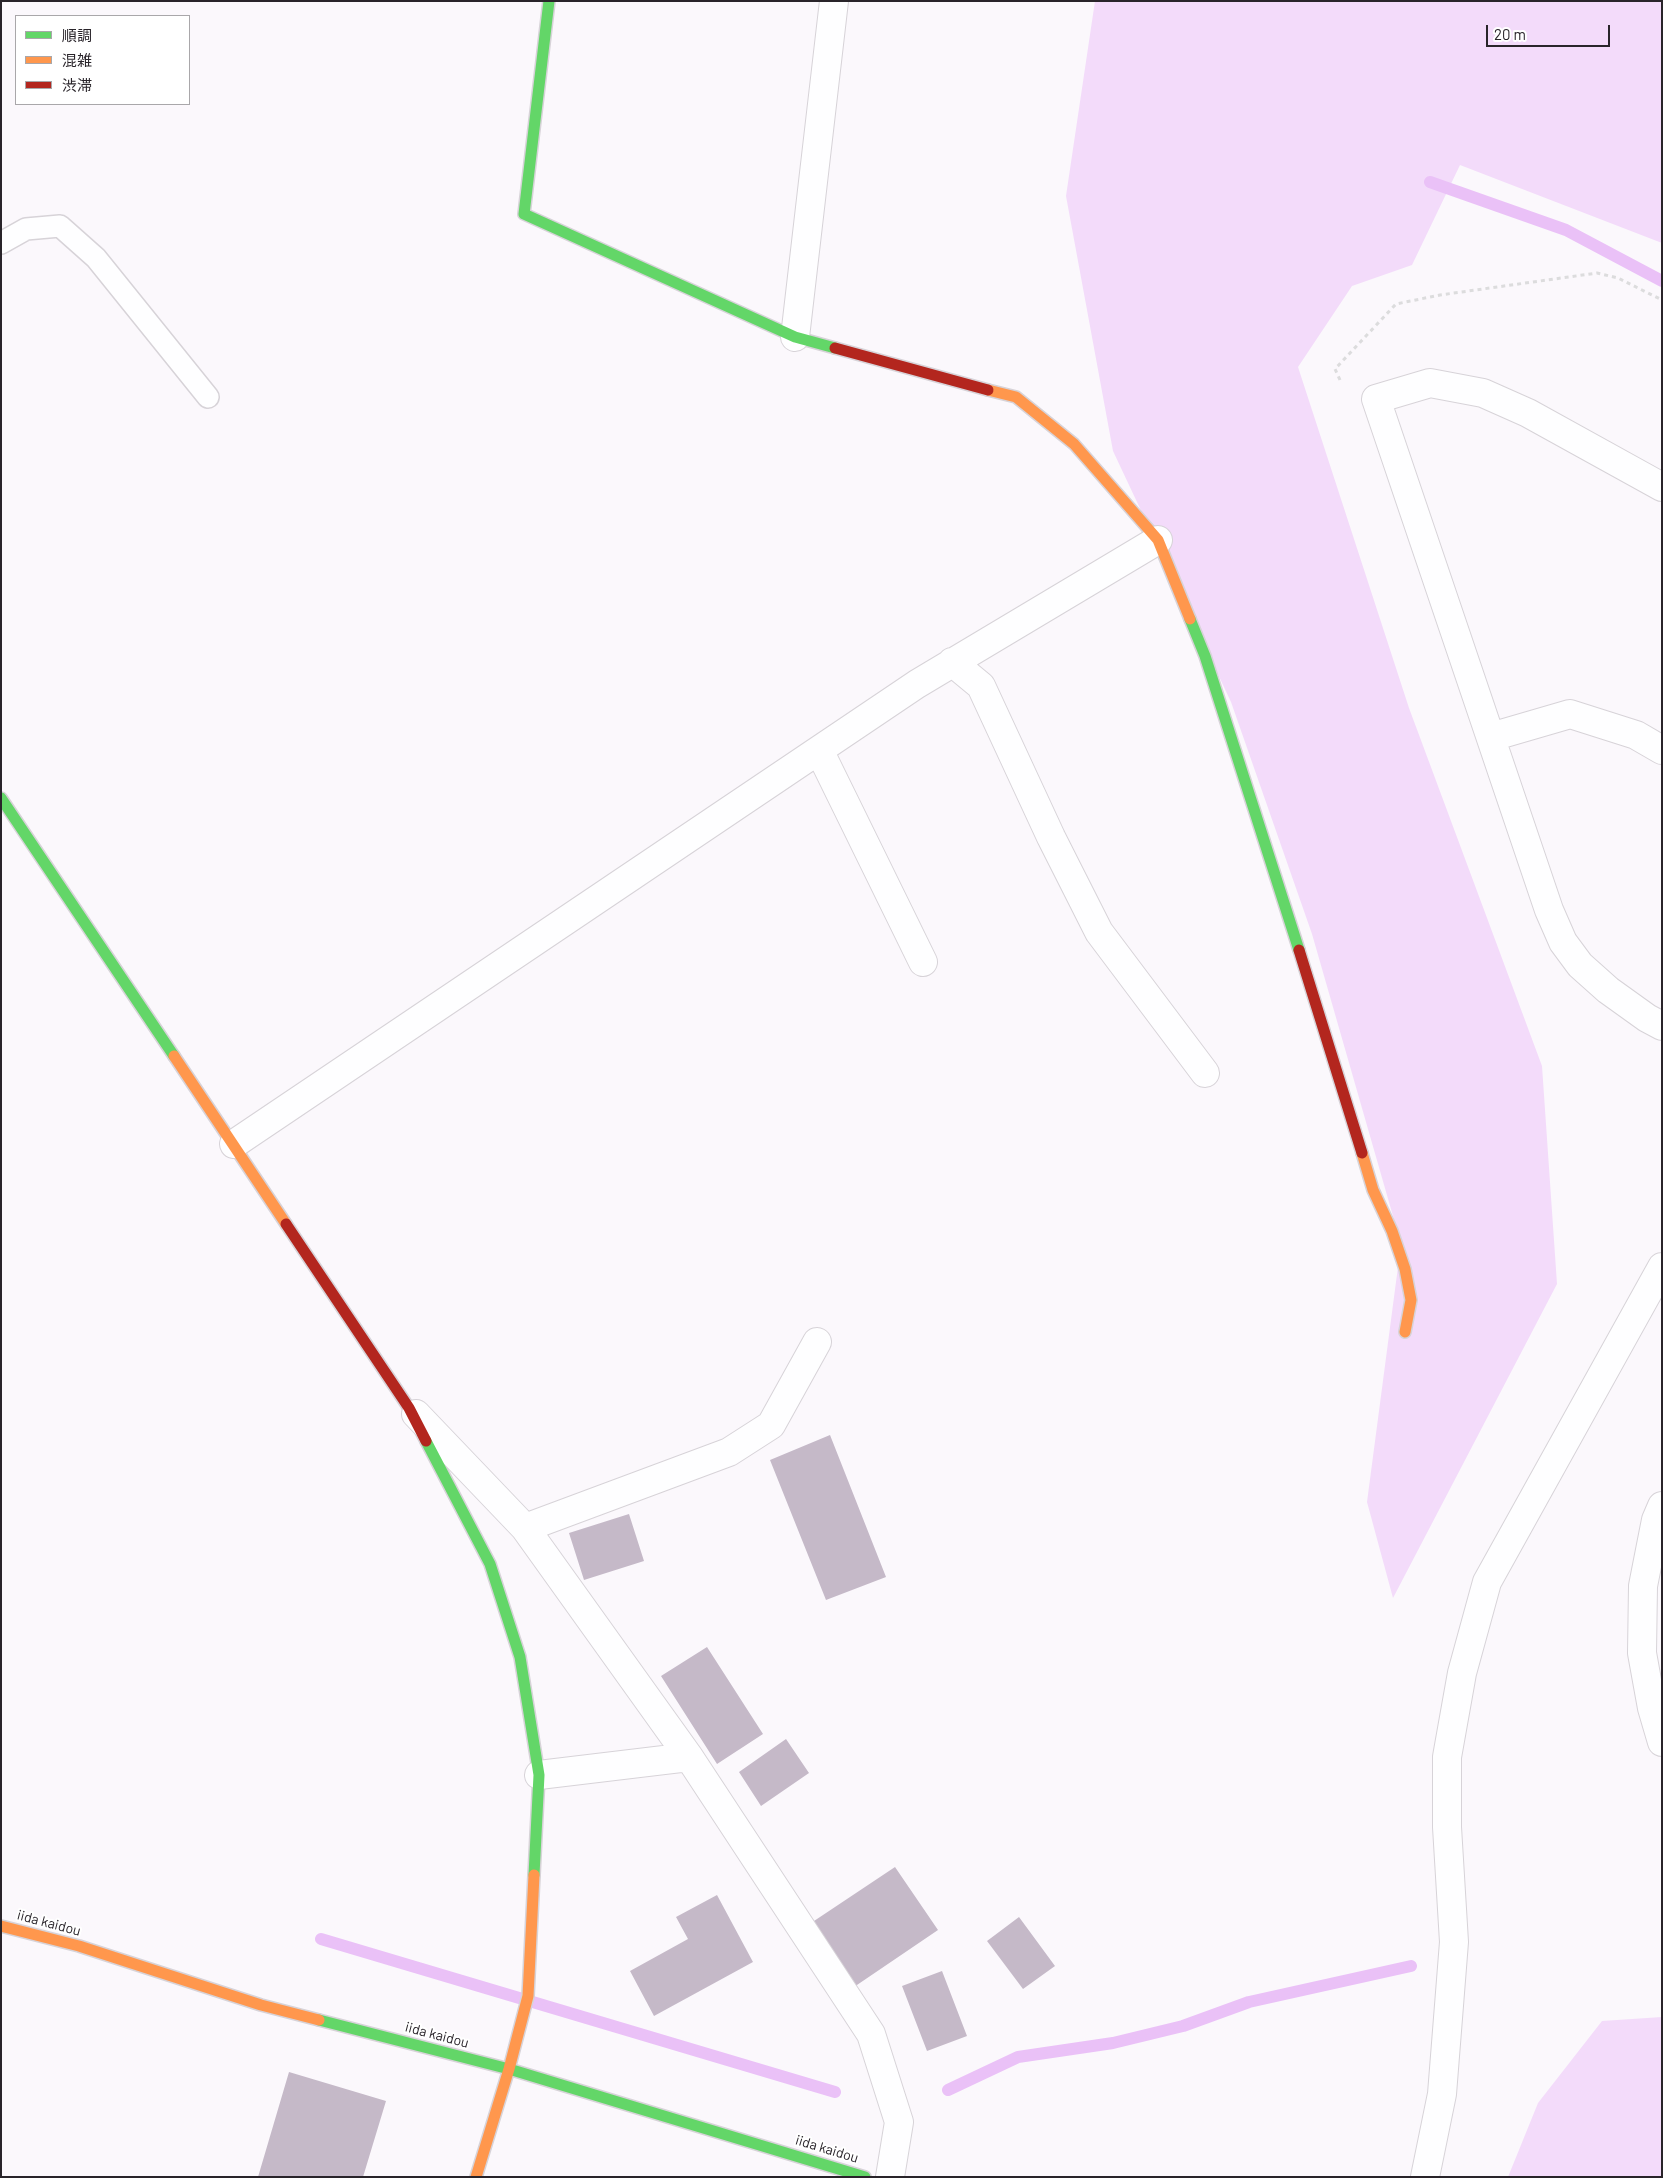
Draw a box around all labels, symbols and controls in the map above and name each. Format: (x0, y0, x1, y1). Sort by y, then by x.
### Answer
legend (15, 15, 190, 105)
scale bar (1488, 15, 1612, 47)
text: 20 m (1494, 25, 1526, 43)
text: 順調 (62, 26, 92, 44)
text: 混雑 (62, 51, 92, 69)
text: 渋滞 (62, 76, 92, 94)
street label: iida kaidou (15, 1906, 83, 1940)
street label: iida kaidou (403, 2018, 471, 2052)
street label: iida kaidou (793, 2131, 861, 2167)

